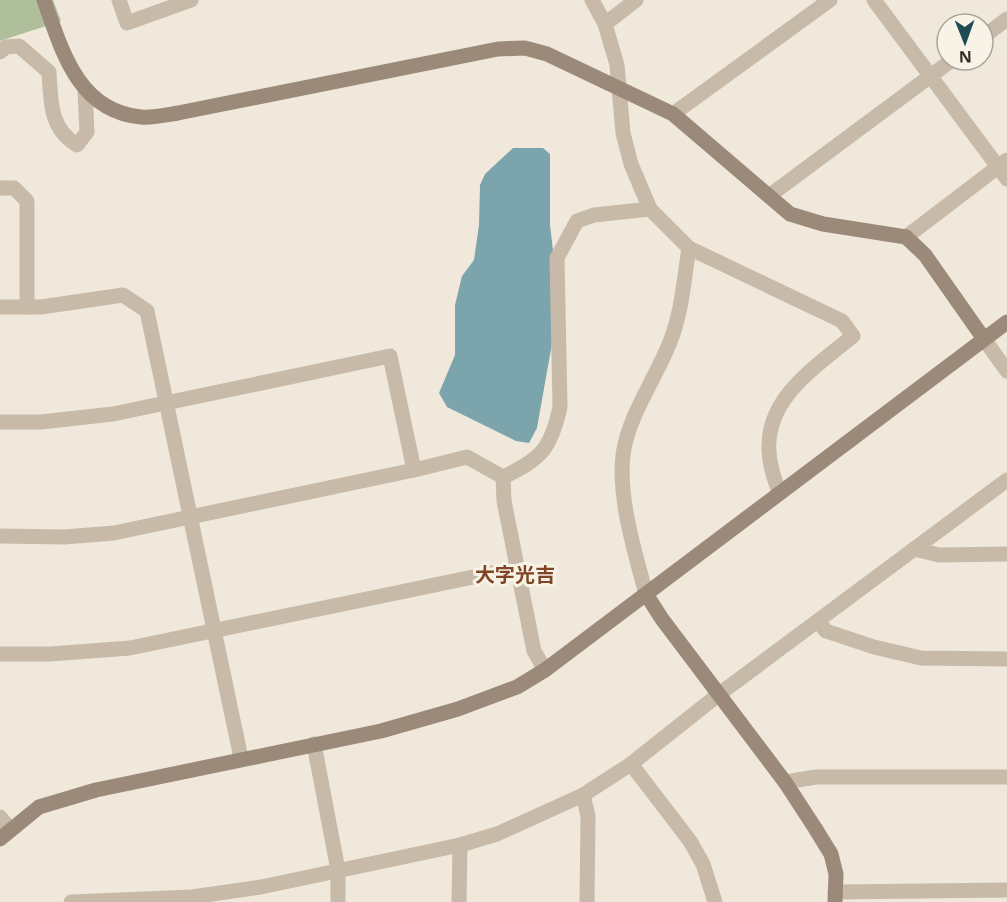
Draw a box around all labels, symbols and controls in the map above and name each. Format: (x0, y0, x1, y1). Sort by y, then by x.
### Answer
north arrow (935, 12, 995, 72)
text: N (959, 46, 972, 68)
district label: 大字光吉 (475, 561, 555, 588)

